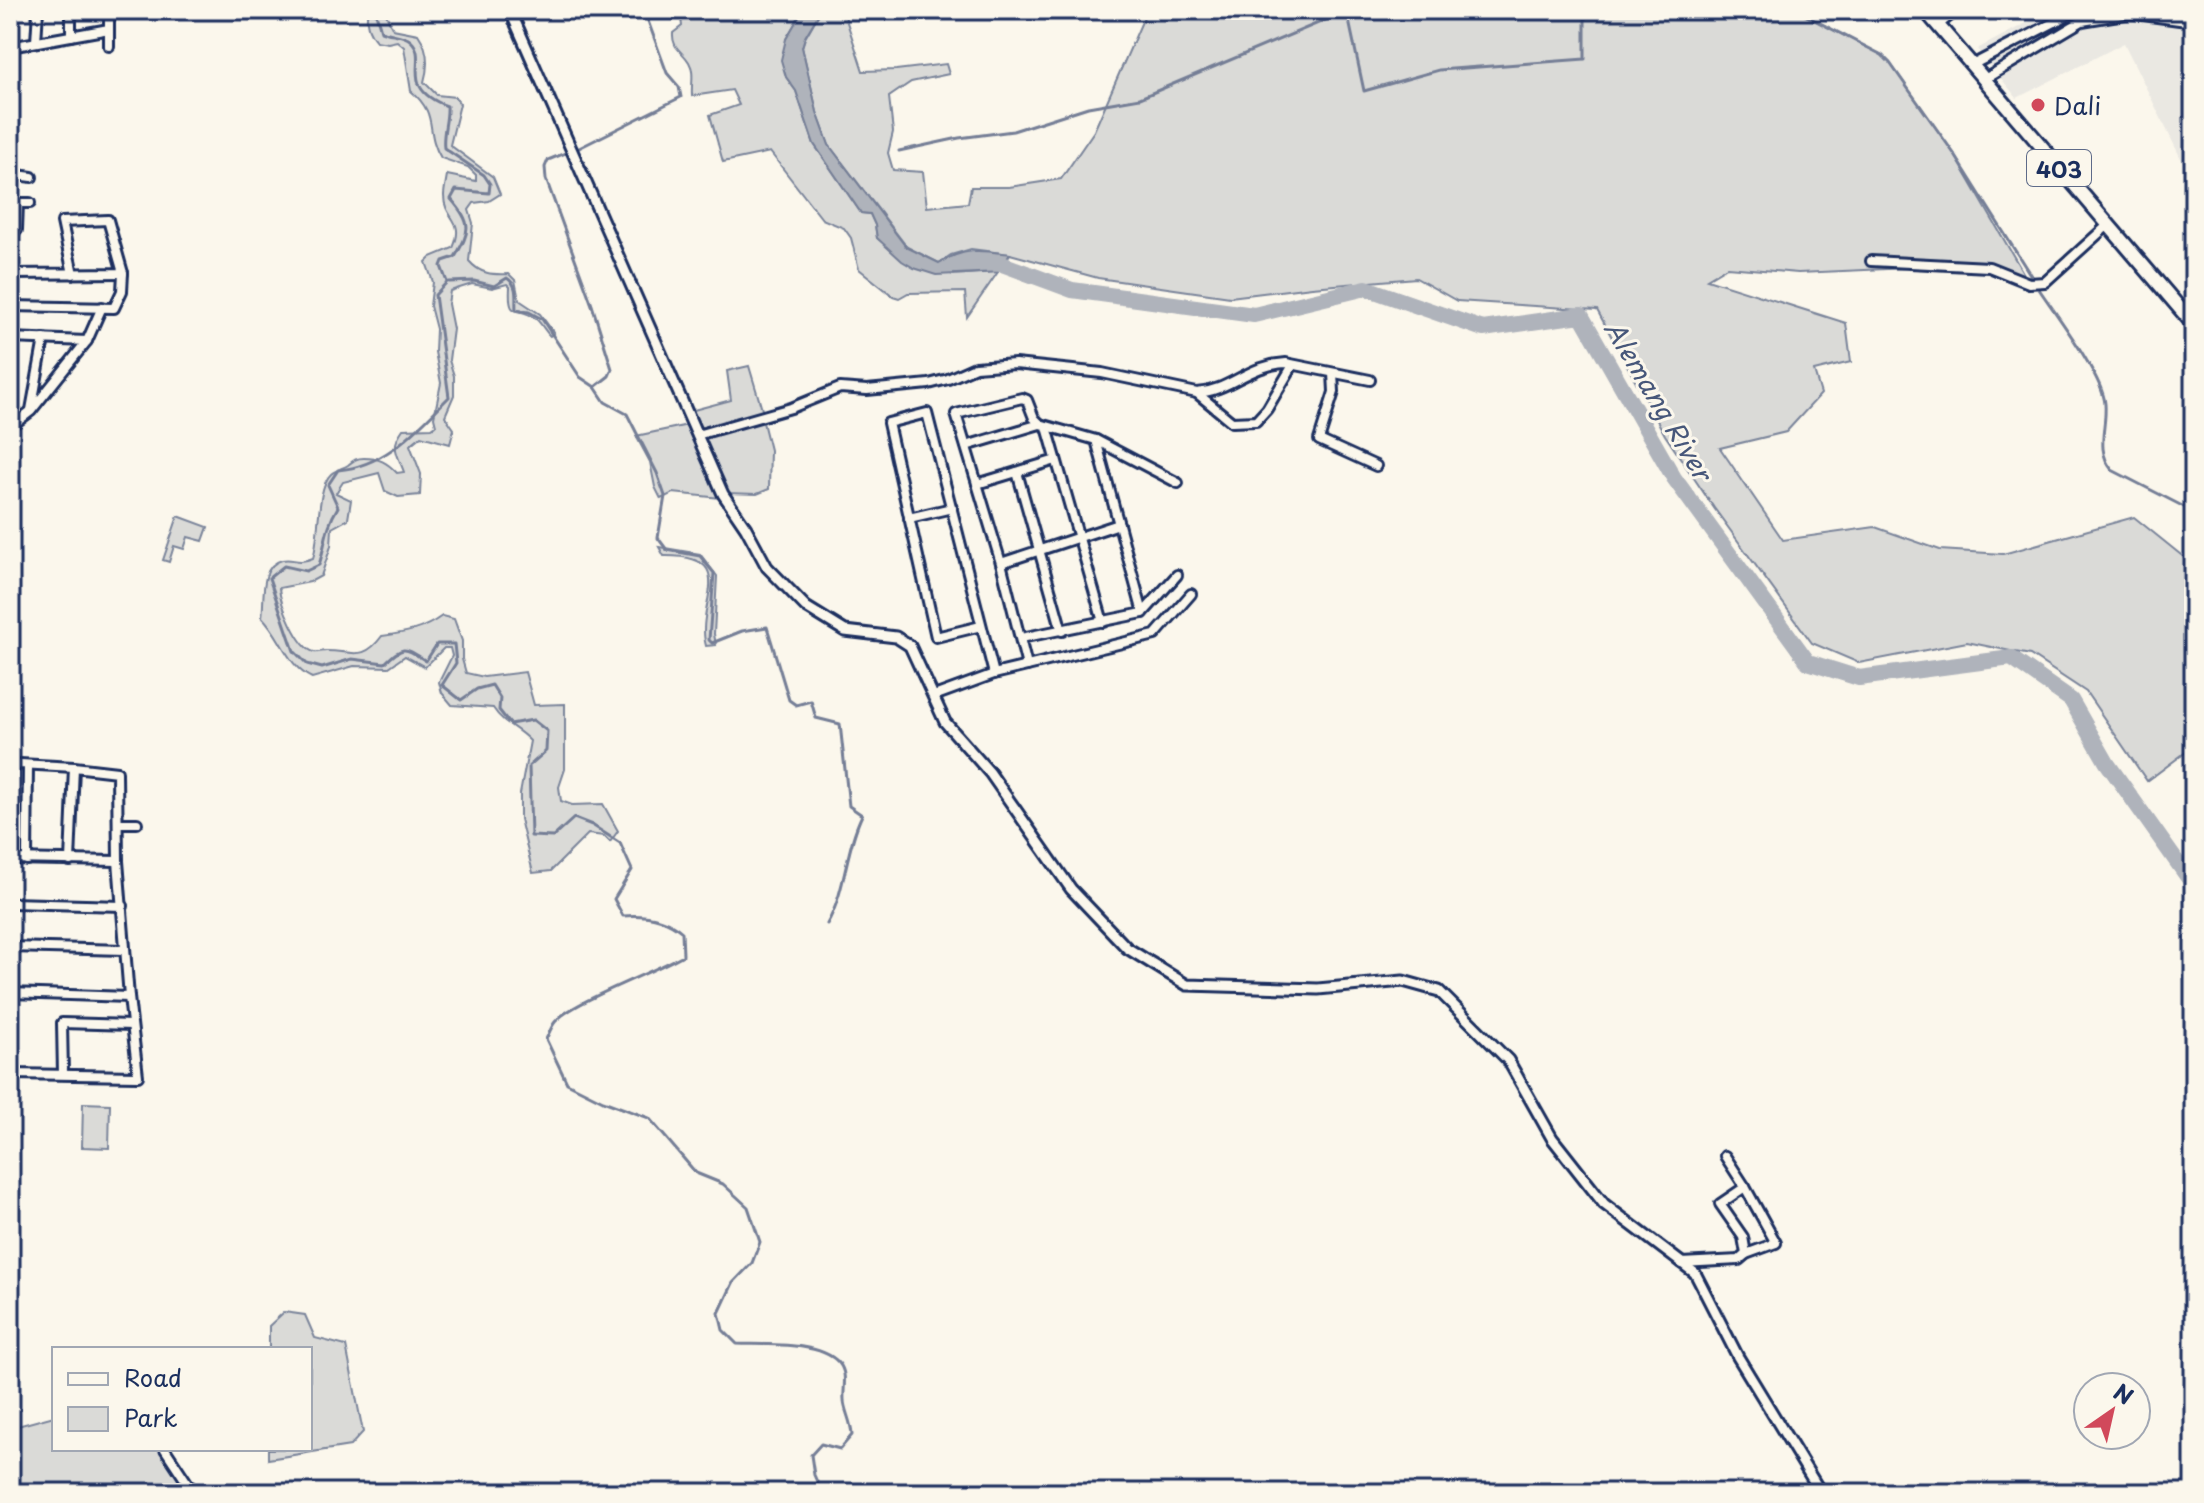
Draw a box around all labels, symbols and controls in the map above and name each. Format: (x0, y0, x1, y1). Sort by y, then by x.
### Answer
place label: Dali (2054, 87, 2101, 123)
marker: Dali (2029, 96, 2047, 114)
road number: 403 (2027, 150, 2091, 186)
water label: Alemang River (1596, 313, 1724, 490)
legend (52, 1347, 312, 1451)
text: Road (124, 1359, 182, 1395)
north arrow (2072, 1371, 2152, 1451)
text: N (2108, 1375, 2140, 1412)
text: Park (124, 1399, 178, 1435)

